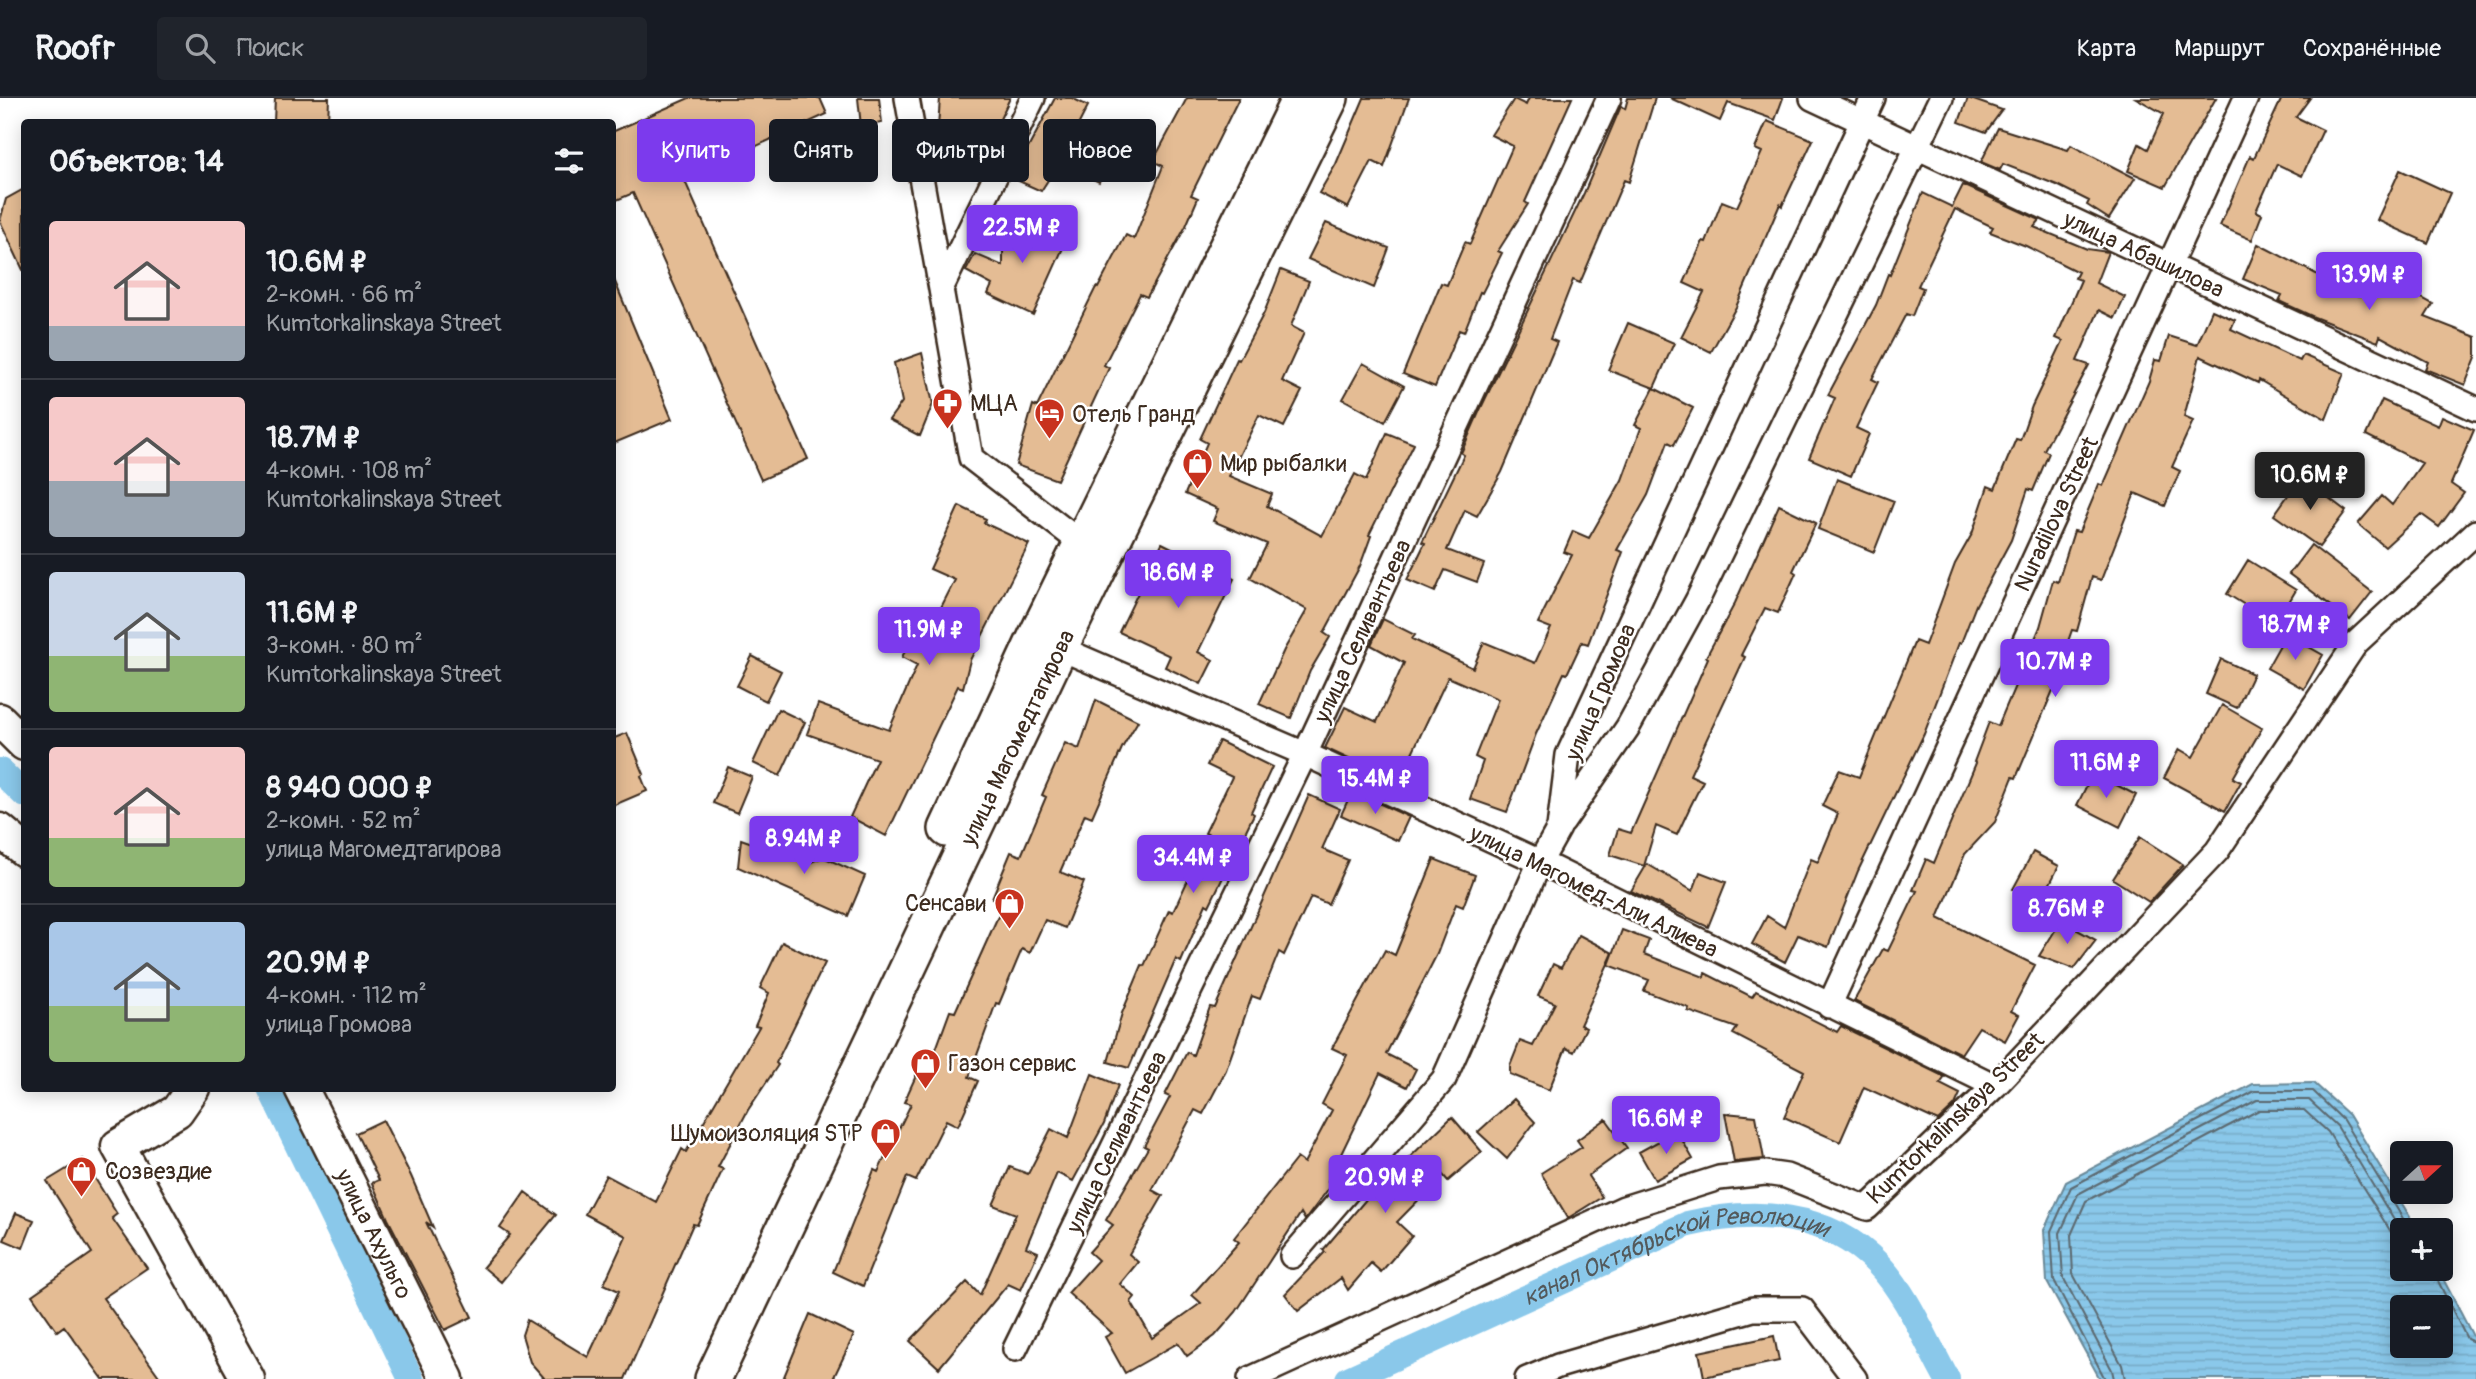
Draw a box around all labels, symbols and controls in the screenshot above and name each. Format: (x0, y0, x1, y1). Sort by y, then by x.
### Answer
search box (157, 17, 647, 80)
text: Roofr (35, 28, 115, 69)
icon: search (181, 29, 219, 67)
text: Поиск (237, 32, 305, 64)
text: Карта (2077, 34, 2136, 63)
text: Маршрут (2174, 34, 2265, 63)
text: Сохранённые (2303, 34, 2441, 63)
chip: Купить (637, 119, 755, 182)
chip: Снять (769, 119, 878, 182)
chip: Фильтры (892, 119, 1029, 182)
chip: Новое (1043, 119, 1156, 182)
icon: filters (550, 142, 588, 180)
text: Объектов: 14 (49, 143, 224, 180)
street label: улица Абашилова (2058, 204, 2229, 304)
pin: 22.5M ₽ (957, 206, 1087, 265)
text: 22.5M ₽ (983, 213, 1061, 242)
text: 10.6M ₽ (266, 243, 368, 280)
icon: home (105, 249, 189, 333)
pin: 13.9M ₽ (2304, 252, 2434, 312)
text: 13.9M ₽ (2332, 260, 2406, 289)
text: 2-комн. · 66 m² (266, 280, 422, 309)
text: Kumtorkalinskaya Street (266, 309, 502, 338)
pharmacy icon: МЦА (930, 386, 964, 430)
place label: МЦА (970, 389, 1018, 418)
hotel icon: Отель Гранд (1032, 397, 1066, 441)
place label: Отель Гранд (1072, 400, 1195, 429)
text: 18.7M ₽ (266, 419, 361, 456)
icon: home (105, 425, 189, 509)
street label: Nuradilova Street (2008, 431, 2105, 596)
shop icon: Мир рыбалки (1180, 446, 1214, 490)
place label: Мир рыбалки (1220, 449, 1346, 478)
pin: 10.6M ₽ (2245, 452, 2375, 512)
text: 4-комн. · 108 m² (266, 456, 432, 485)
text: 10.6M ₽ (2271, 460, 2349, 489)
text: Kumtorkalinskaya Street (266, 485, 502, 514)
street label: улица Селивантьева (1307, 535, 1418, 728)
pin: 18.6M ₽ (1113, 550, 1243, 610)
text: 18.6M ₽ (1141, 558, 1215, 587)
text: 11.6M ₽ (266, 594, 360, 631)
icon: home (105, 600, 189, 684)
pin: 18.7M ₽ (2230, 602, 2360, 662)
pin: 11.9M ₽ (864, 608, 994, 667)
text: 18.7M ₽ (2258, 610, 2332, 639)
text: 11.9M ₽ (894, 615, 964, 644)
street label: улица Громова (1558, 619, 1642, 766)
street label: улица Магомедтагирова (954, 625, 1081, 851)
text: 3-комн. · 80 m² (266, 631, 423, 660)
pin: 10.7M ₽ (1990, 640, 2120, 699)
text: 10.7M ₽ (2016, 647, 2094, 676)
text: Kumtorkalinskaya Street (266, 660, 502, 689)
pin: 11.6M ₽ (2041, 740, 2171, 800)
text: 11.6M ₽ (2070, 748, 2142, 777)
pin: 15.4M ₽ (1310, 756, 1440, 816)
text: 15.4M ₽ (1337, 764, 1413, 793)
text: 8 940 000 ₽ (266, 769, 433, 806)
icon: home (105, 775, 189, 859)
text: 2-комн. · 52 m² (266, 806, 421, 835)
pin: 8.94M ₽ (739, 816, 869, 876)
street label: улица Магомед-Али Алиева (1464, 818, 1723, 964)
text: 8.94M ₽ (765, 824, 843, 853)
text: улица Магомедтагирова (266, 835, 502, 864)
pin: 34.4M ₽ (1128, 836, 1258, 895)
text: 34.4M ₽ (1153, 843, 1233, 872)
shop icon: Сенсави (992, 886, 1026, 930)
pin: 8.76M ₽ (2002, 886, 2132, 946)
place label: Сенсави (905, 889, 986, 918)
text: 8.76M ₽ (2028, 894, 2106, 923)
text: 20.9M ₽ (266, 944, 371, 981)
icon: home (105, 950, 189, 1034)
text: 4-комн. · 112 m² (266, 981, 427, 1010)
text: улица Громова (266, 1010, 412, 1039)
street label: Kumtorkalinskaya Street (1861, 1026, 2051, 1211)
shop icon: Газон сервис (908, 1046, 942, 1090)
street label: улица Селивантьева (1059, 1046, 1173, 1239)
place label: Газон сервис (948, 1049, 1077, 1078)
pin: 16.6M ₽ (1601, 1096, 1731, 1156)
text: 16.6M ₽ (1628, 1104, 1704, 1133)
shop icon: Шумоизоляция STP (869, 1116, 903, 1160)
place label: Шумоизоляция STP (671, 1119, 863, 1148)
north arrow (2390, 1141, 2454, 1204)
map controls (2390, 1141, 2453, 1358)
shop icon: Созвездие (65, 1154, 99, 1198)
pin: 20.9M ₽ (1320, 1156, 1450, 1215)
place label: Созвездие (105, 1157, 212, 1186)
street label: улица Ахульго (329, 1163, 418, 1304)
text: 20.9M ₽ (1345, 1163, 1425, 1192)
water label: канал Октябрьской Революции (1519, 1202, 1836, 1312)
button: + (2390, 1218, 2453, 1281)
button: − (2390, 1295, 2453, 1358)

